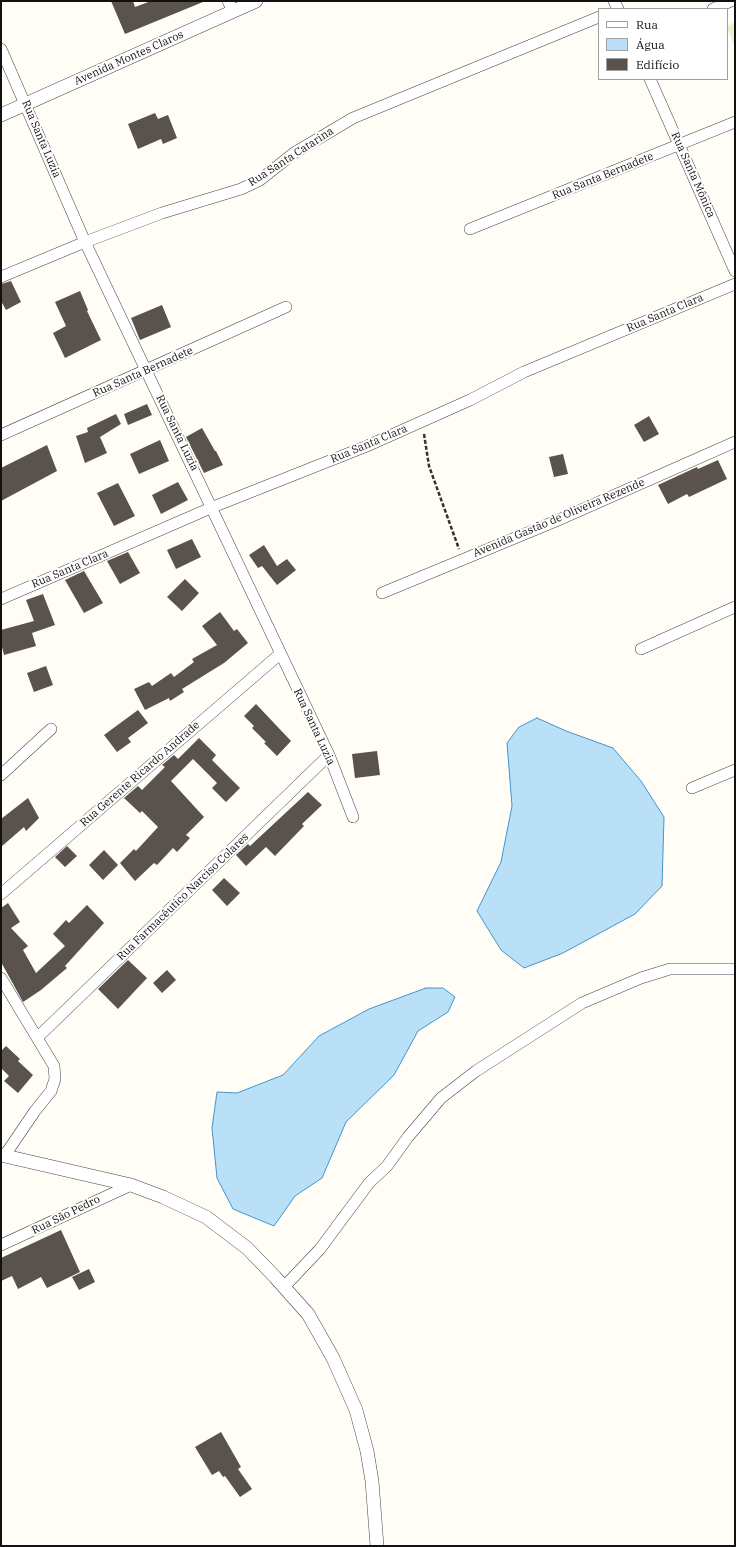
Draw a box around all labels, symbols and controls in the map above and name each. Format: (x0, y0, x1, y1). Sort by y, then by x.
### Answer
legend (598, 8, 728, 80)
text: Rua (636, 17, 658, 32)
street label: Avenida Montes Claros (72, 28, 186, 88)
text: Água (636, 37, 665, 52)
text: Edifício (636, 57, 679, 72)
street label: Rua Santa Luzia (19, 98, 63, 180)
street label: Rua Santa Catarina (246, 125, 336, 189)
street label: Rua Santa Mônica (668, 130, 718, 220)
street label: Rua Santa Bernadete (550, 150, 656, 202)
street label: Rua Santa Clara (625, 291, 705, 335)
street label: Rua Santa Bernadete (91, 344, 195, 400)
street label: Rua Santa Luzia (153, 393, 201, 473)
street label: Rua Santa Clara (329, 422, 409, 466)
street label: Avenida Gastão de Oliveira Rezende (471, 476, 647, 560)
street label: Rua Santa Clara (30, 547, 110, 591)
street label: Rua Santa Luzia (290, 687, 338, 767)
street label: Rua Gerente Ricardo Andrade (77, 718, 203, 830)
street label: Rua Farmacêutico Narciso Colares (114, 831, 252, 963)
street label: Rua São Pedro (30, 1193, 102, 1237)

